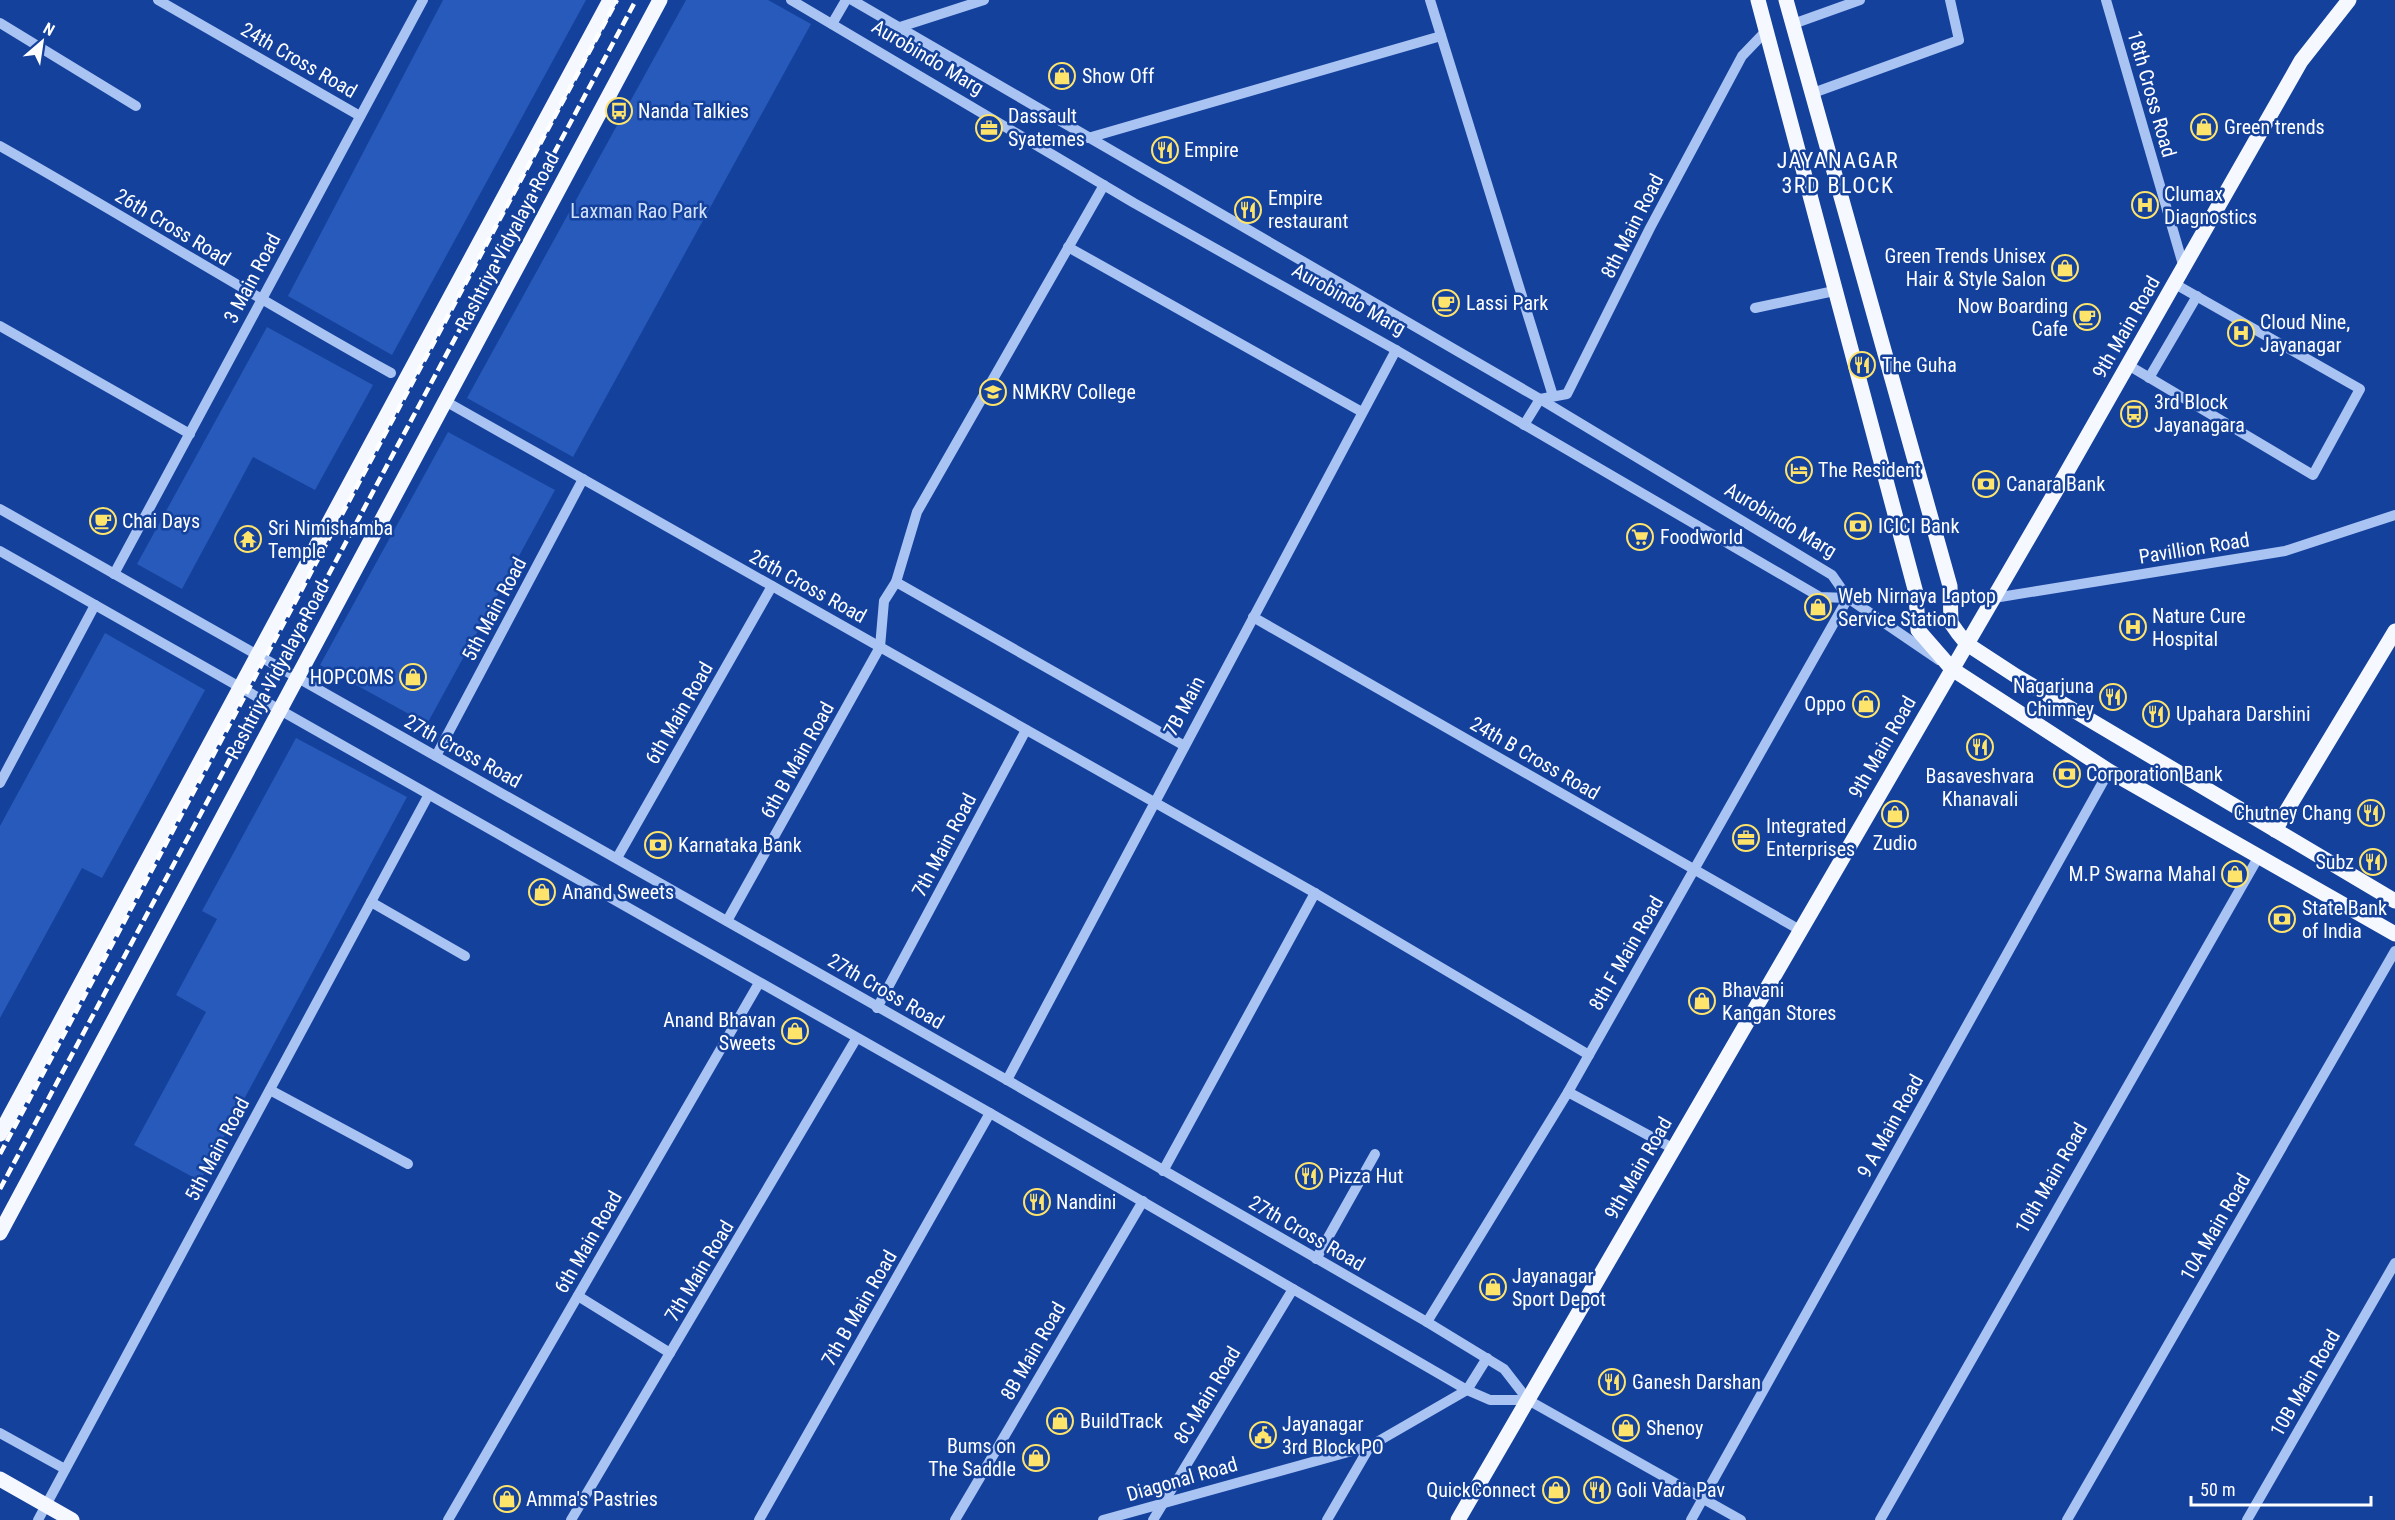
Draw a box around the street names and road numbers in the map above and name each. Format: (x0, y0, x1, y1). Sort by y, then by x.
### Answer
street label: Aurobindo Marg (868, 14, 988, 100)
street label: 24th Cross Road (237, 17, 361, 103)
street label: 18th Cross Road (2123, 28, 2181, 160)
street label: Rashtriya Vidyalaya Road (450, 148, 564, 334)
street label: 8th Main Road (1595, 170, 1669, 282)
street label: 26th Cross Road (111, 183, 235, 271)
street label: 3 Main Road (218, 229, 286, 327)
street label: Aurobindo Marg (1288, 258, 1410, 340)
street label: 9th Main Road (2087, 272, 2165, 382)
street label: Aurobindo Marg (1721, 477, 1841, 563)
street label: Pavillion Road (2137, 527, 2251, 569)
street label: 26th Cross Road (745, 544, 871, 628)
street label: 5th Main Road (457, 553, 531, 665)
street label: Rashtriya Vidyalaya Road (220, 577, 334, 763)
street label: 6th Main Road (640, 658, 718, 768)
street label: 7B Main (1158, 672, 1210, 740)
street label: 9th Main Road (1843, 692, 1921, 802)
street label: 6th B Main Road (755, 698, 839, 822)
street label: 27th Cross Road (400, 709, 526, 793)
street label: 24th B Cross Road (1466, 711, 1604, 805)
street label: 7th Main Road (907, 789, 981, 901)
street label: 8th F Main Road (1584, 892, 1668, 1014)
street label: 27th Cross Road (824, 948, 948, 1034)
street label: 9 A Main Road (1852, 1070, 1928, 1182)
street label: 5th Main Road (180, 1093, 254, 1205)
street label: 9th Main Road (1599, 1113, 1677, 1223)
street label: 10th Main Road (2010, 1118, 2092, 1238)
street label: 10A Main Road (2175, 1169, 2255, 1285)
street label: 6th Main Road (549, 1187, 627, 1297)
street label: 27th Cross Road (1245, 1190, 1369, 1276)
street label: 7th Main Road (659, 1216, 739, 1326)
street label: 7th B Main Road (816, 1246, 902, 1370)
street label: 8B Main Road (995, 1298, 1071, 1404)
street label: 10B Main Road (2265, 1325, 2345, 1441)
street label: 8C Main Road (1169, 1342, 1245, 1448)
street label: Diagonal Road (1124, 1452, 1240, 1506)

